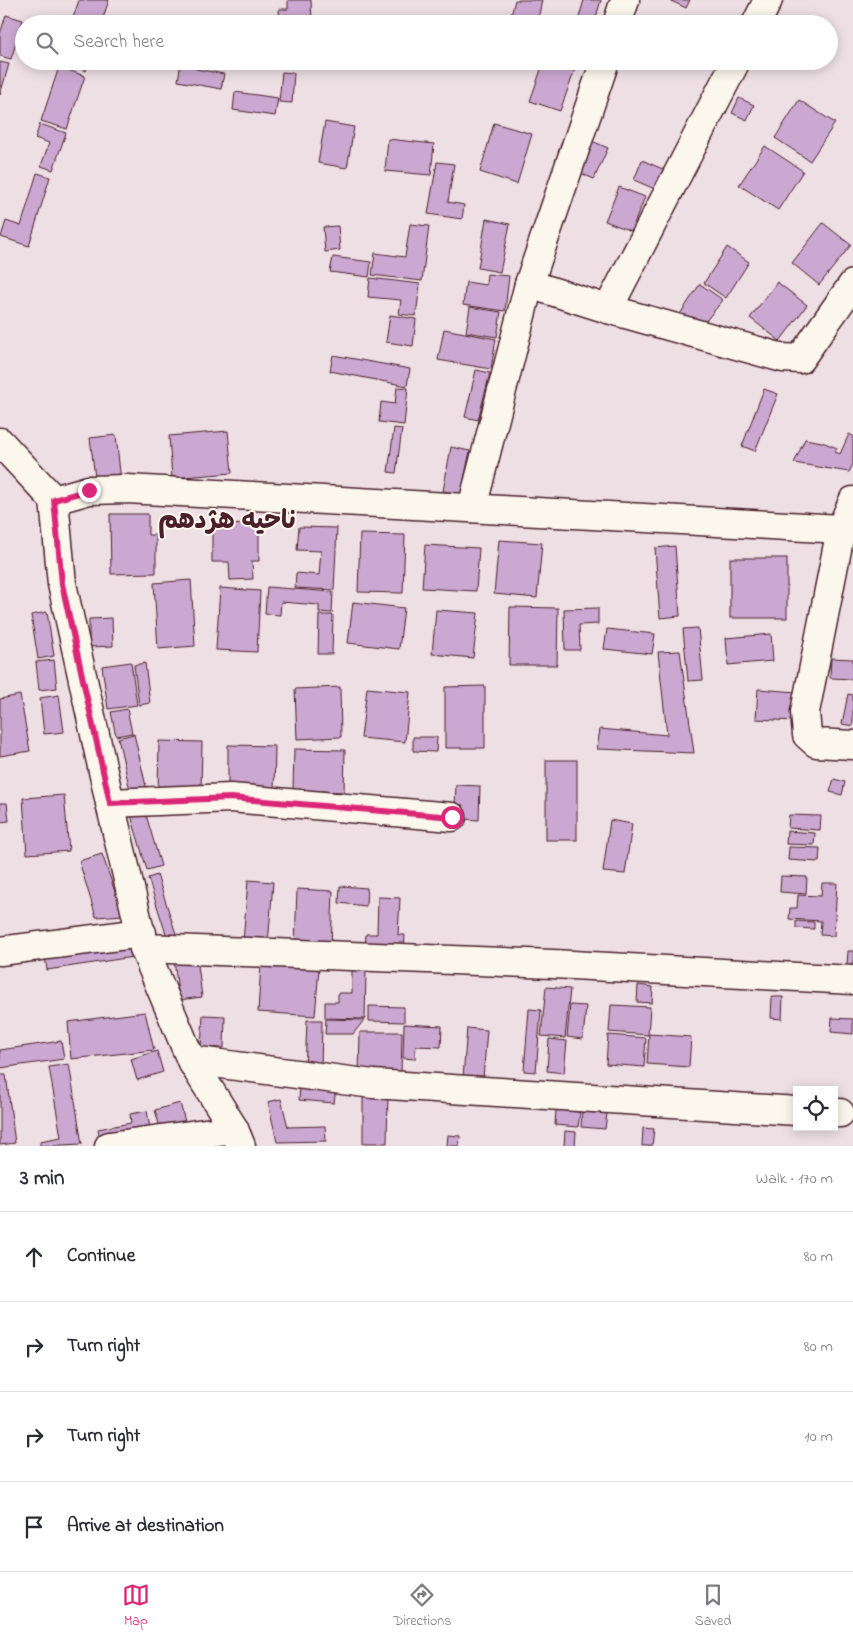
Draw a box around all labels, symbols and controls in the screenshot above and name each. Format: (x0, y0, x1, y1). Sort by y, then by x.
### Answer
search box (15, 15, 838, 70)
icon: search (33, 29, 61, 57)
text: Search here (73, 29, 164, 56)
route end (78, 479, 101, 502)
district label: ناحیه هژدهم (158, 503, 296, 541)
route start (441, 806, 464, 829)
map controls (793, 1086, 838, 1131)
button: locate (793, 1086, 838, 1131)
text: 3 min (20, 1164, 64, 1194)
text: Walk · 170 m (756, 1167, 833, 1191)
icon: ahead (20, 1243, 48, 1271)
text: Continue (67, 1243, 135, 1270)
text: 80 m (804, 1245, 833, 1269)
icon: right (20, 1333, 48, 1361)
text: Turn right (67, 1333, 140, 1360)
text: 80 m (804, 1335, 833, 1359)
icon: right (20, 1423, 48, 1451)
text: Turn right (67, 1423, 140, 1450)
text: 10 m (805, 1425, 833, 1449)
icon: arrive (20, 1513, 48, 1541)
text: Arrive at destination (67, 1513, 224, 1540)
tab: Map (122, 1581, 150, 1632)
tab: Directions (393, 1581, 451, 1632)
tab: Saved (695, 1581, 731, 1632)

